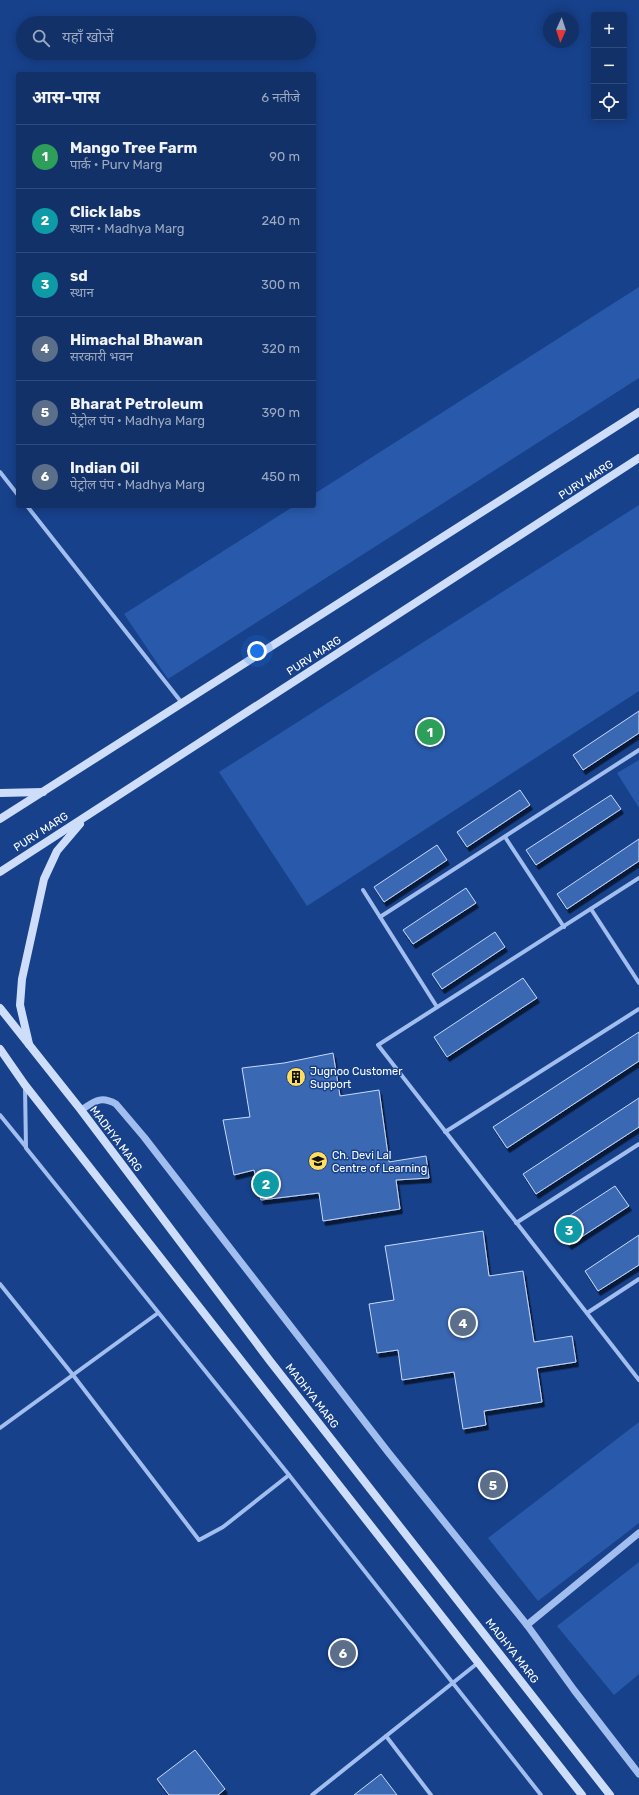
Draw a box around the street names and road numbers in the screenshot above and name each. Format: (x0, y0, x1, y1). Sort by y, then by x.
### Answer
street label: PURV MARG (556, 458, 616, 502)
street label: PURV MARG (284, 634, 344, 678)
street label: PURV MARG (11, 810, 71, 854)
street label: MADHYA MARG (87, 1104, 145, 1174)
street label: MADHYA MARG (283, 1361, 341, 1431)
street label: MADHYA MARG (483, 1616, 541, 1686)

